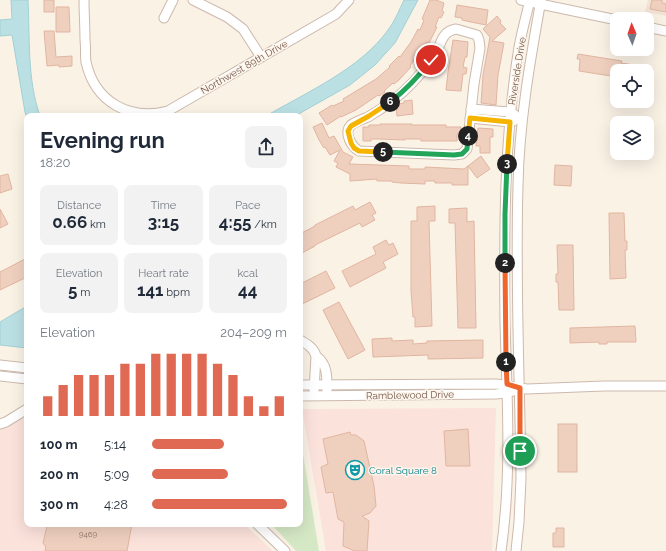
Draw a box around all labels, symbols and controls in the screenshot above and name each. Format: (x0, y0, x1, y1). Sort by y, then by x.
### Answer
north arrow (610, 12, 654, 56)
map controls (610, 12, 654, 160)
street label: Riverside Drive (506, 36, 528, 106)
street label: Northwest 89th Drive (199, 38, 289, 96)
pin (414, 43, 448, 77)
icon: check (420, 49, 442, 71)
button: locate (610, 64, 654, 108)
pin: 6 (380, 92, 400, 112)
text: 6 (387, 95, 393, 108)
button: layers (610, 116, 654, 160)
button: share (245, 126, 287, 168)
pin: 4 (458, 126, 478, 146)
text: Evening run (40, 127, 165, 153)
text: 4 (465, 129, 471, 142)
pin: 5 (373, 142, 393, 162)
text: 5 (380, 145, 386, 158)
pin: 3 (497, 154, 517, 174)
text: 18:20 (40, 155, 70, 170)
text: 3 (504, 157, 510, 170)
text: Distance (57, 199, 101, 212)
text: Time (151, 199, 176, 212)
text: Pace (235, 199, 260, 212)
text: 0.66 (52, 212, 87, 232)
text: 3:15 (148, 212, 179, 232)
text: 4:55 (219, 212, 252, 232)
text: km (87, 218, 106, 231)
text: /km (252, 218, 277, 231)
pin: 2 (495, 253, 515, 273)
text: 2 (502, 256, 508, 269)
text: Elevation (56, 267, 103, 280)
text: Heart rate (138, 267, 189, 280)
text: kcal (238, 267, 258, 280)
text: 5 (68, 280, 77, 300)
text: 141 (137, 280, 164, 300)
text: 44 (238, 280, 258, 300)
text: m (77, 286, 90, 299)
text: bpm (164, 286, 190, 299)
text: Elevation (40, 325, 95, 340)
text: 204–209 m (220, 325, 287, 340)
pin: 1 (496, 352, 516, 372)
text: 1 (503, 355, 509, 368)
street label: Ramblewood Drive (366, 389, 454, 401)
pin (503, 434, 537, 468)
text: 100 m (40, 437, 78, 452)
text: 5:14 (104, 437, 126, 452)
icon: arrive (509, 440, 531, 462)
theatre icon: Coral Square 8 (344, 459, 366, 481)
place label: Coral Square 8 (369, 465, 437, 476)
text: 200 m (40, 467, 79, 482)
text: 5:09 (104, 467, 129, 482)
text: 300 m (40, 497, 78, 512)
text: 4:28 (104, 497, 128, 512)
house number: 9469 (79, 529, 98, 539)

